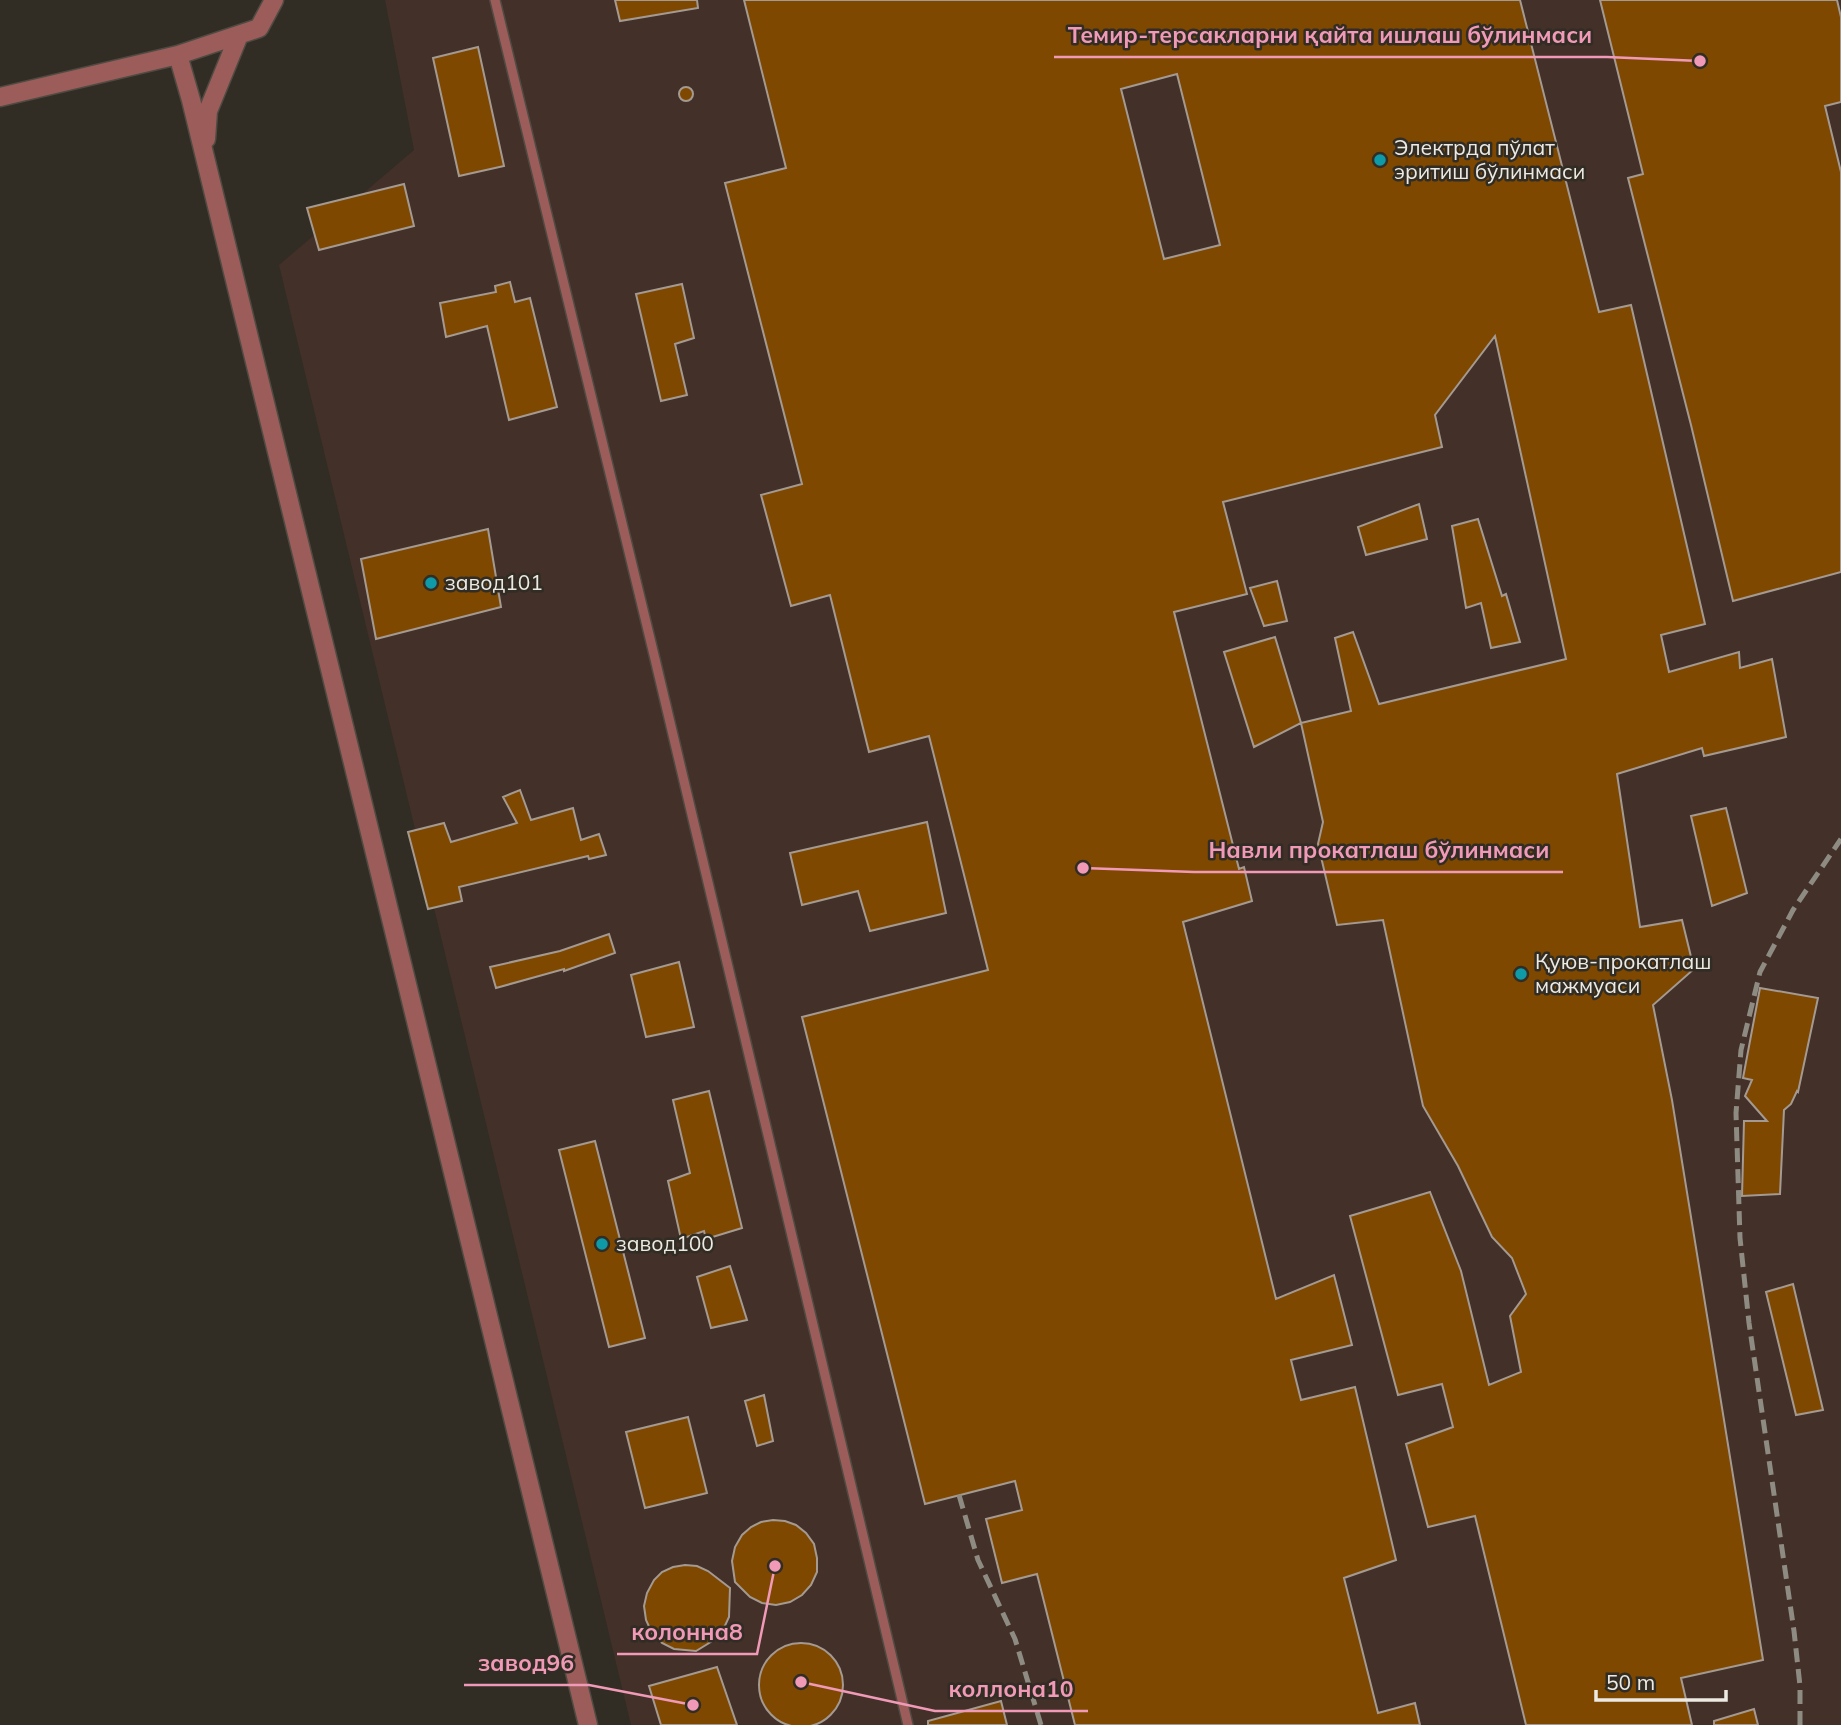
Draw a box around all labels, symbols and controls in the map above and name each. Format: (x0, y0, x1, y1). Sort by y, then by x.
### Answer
callout: Темир-терсакларни қайта ишлаш бўлинмаси (1054, 13, 1607, 57)
text: Темир-терсакларни қайта ишлаш бўлинмаси (1068, 20, 1592, 49)
place label: Электрда пўлат эритиш бўлинмаси (1394, 134, 1585, 184)
marker: Электрда пўлат эритиш бўлинмаси (1372, 152, 1388, 168)
place label: завод101 (445, 569, 543, 595)
marker: завод101 (423, 575, 439, 591)
callout: Навли прокатлаш бўлинмаси (1194, 828, 1563, 872)
text: Навли прокатлаш бўлинмаси (1209, 835, 1549, 864)
place label: Қуюв-прокатлаш мажмуаси (1535, 948, 1711, 998)
marker: Қуюв-прокатлаш мажмуаси (1513, 966, 1529, 982)
place label: завод100 (616, 1230, 714, 1256)
marker: завод100 (594, 1236, 610, 1252)
callout: колонна8 (617, 1610, 757, 1654)
text: колонна8 (631, 1617, 743, 1646)
callout: завод96 (464, 1641, 589, 1685)
text: завод96 (478, 1648, 574, 1677)
scale bar (1596, 1658, 1726, 1702)
callout: коллона10 (935, 1667, 1088, 1711)
text: 50 m (1606, 1669, 1655, 1695)
text: коллона10 (948, 1674, 1074, 1703)

